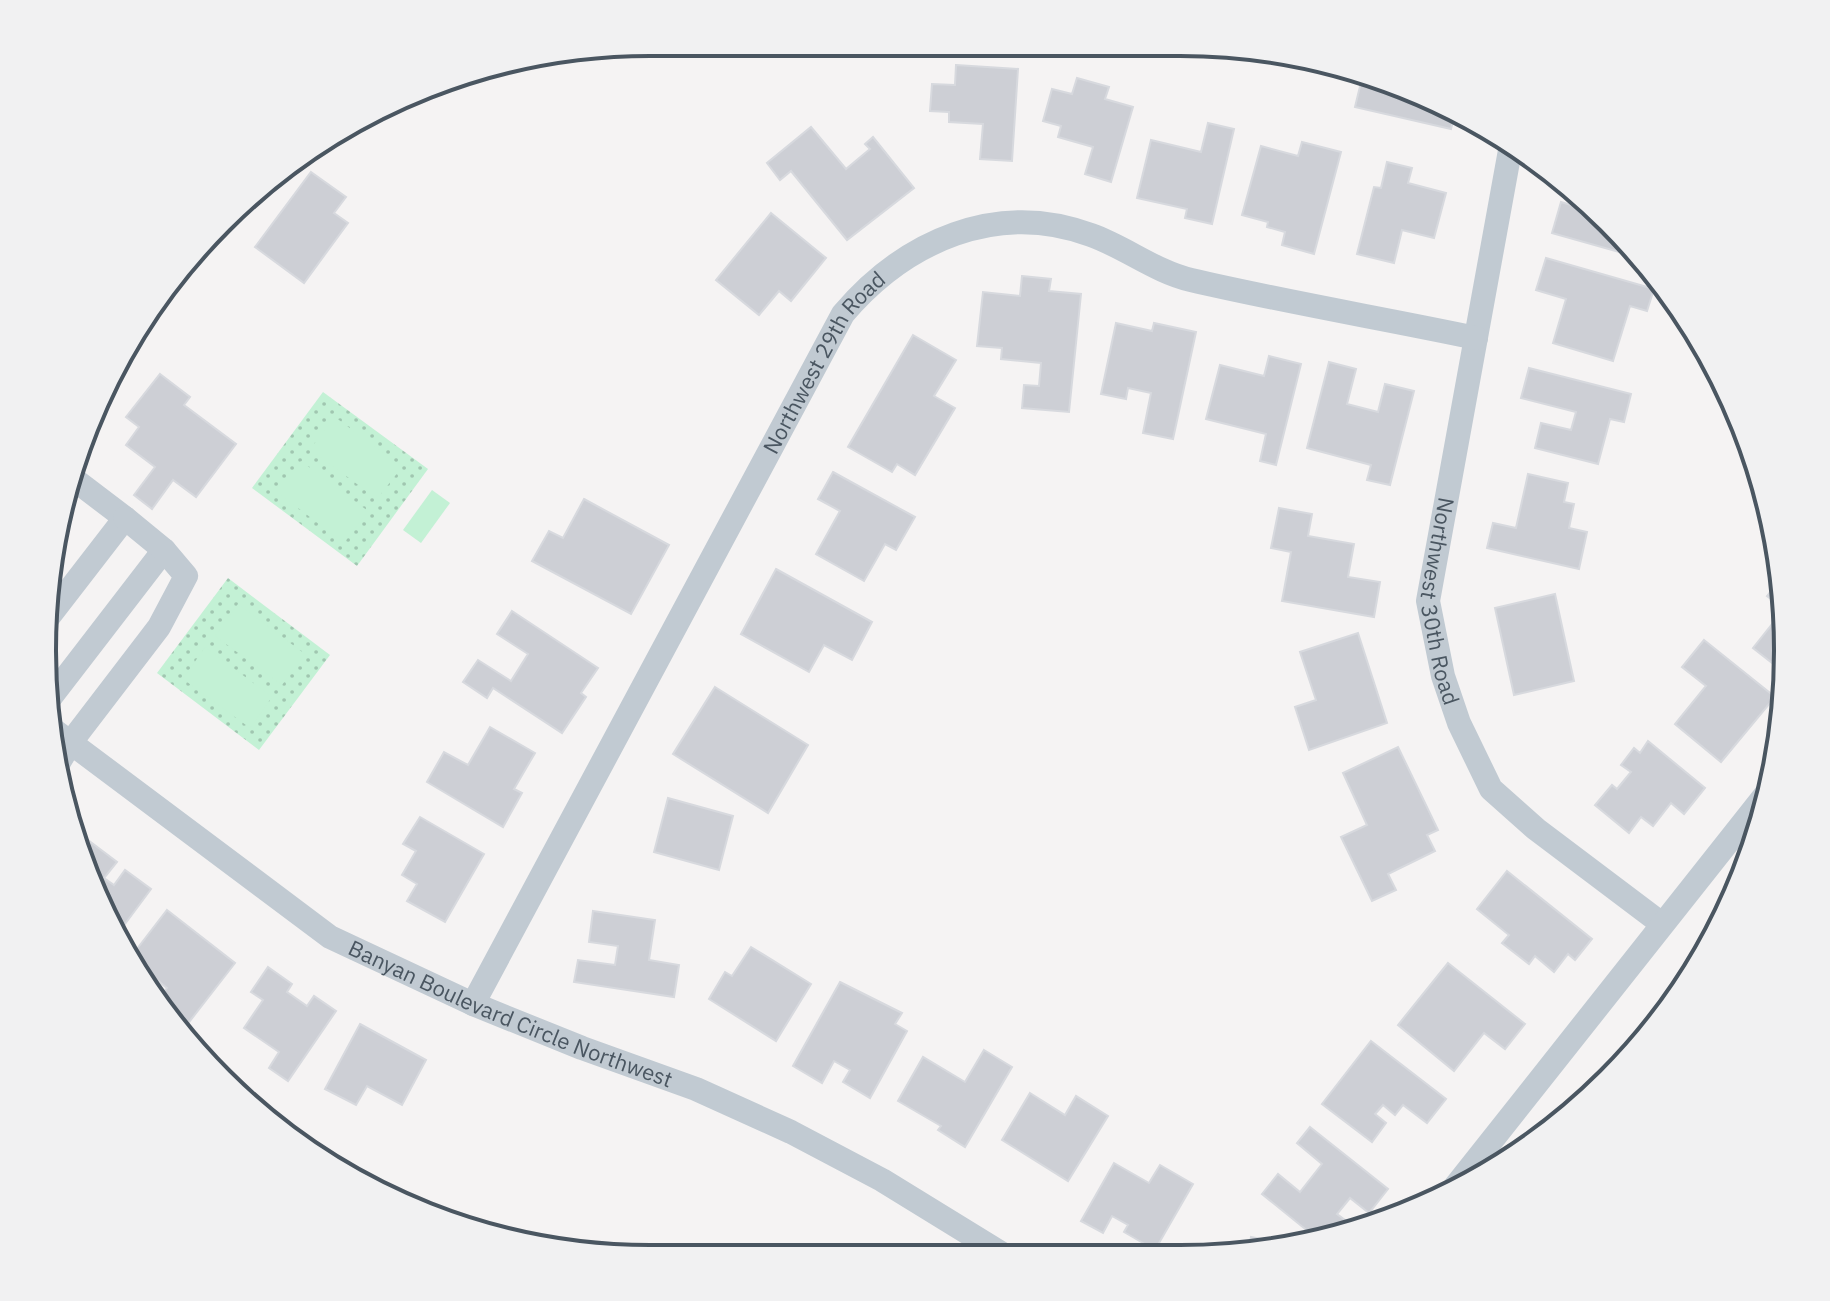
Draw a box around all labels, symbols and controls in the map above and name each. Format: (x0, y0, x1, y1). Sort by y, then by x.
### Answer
street label: Northwest 29th Road (756, 264, 891, 458)
street label: Northwest 30th Road (1414, 495, 1467, 708)
street label: Banyan Boulevard Circle Northwest (344, 933, 677, 1093)

